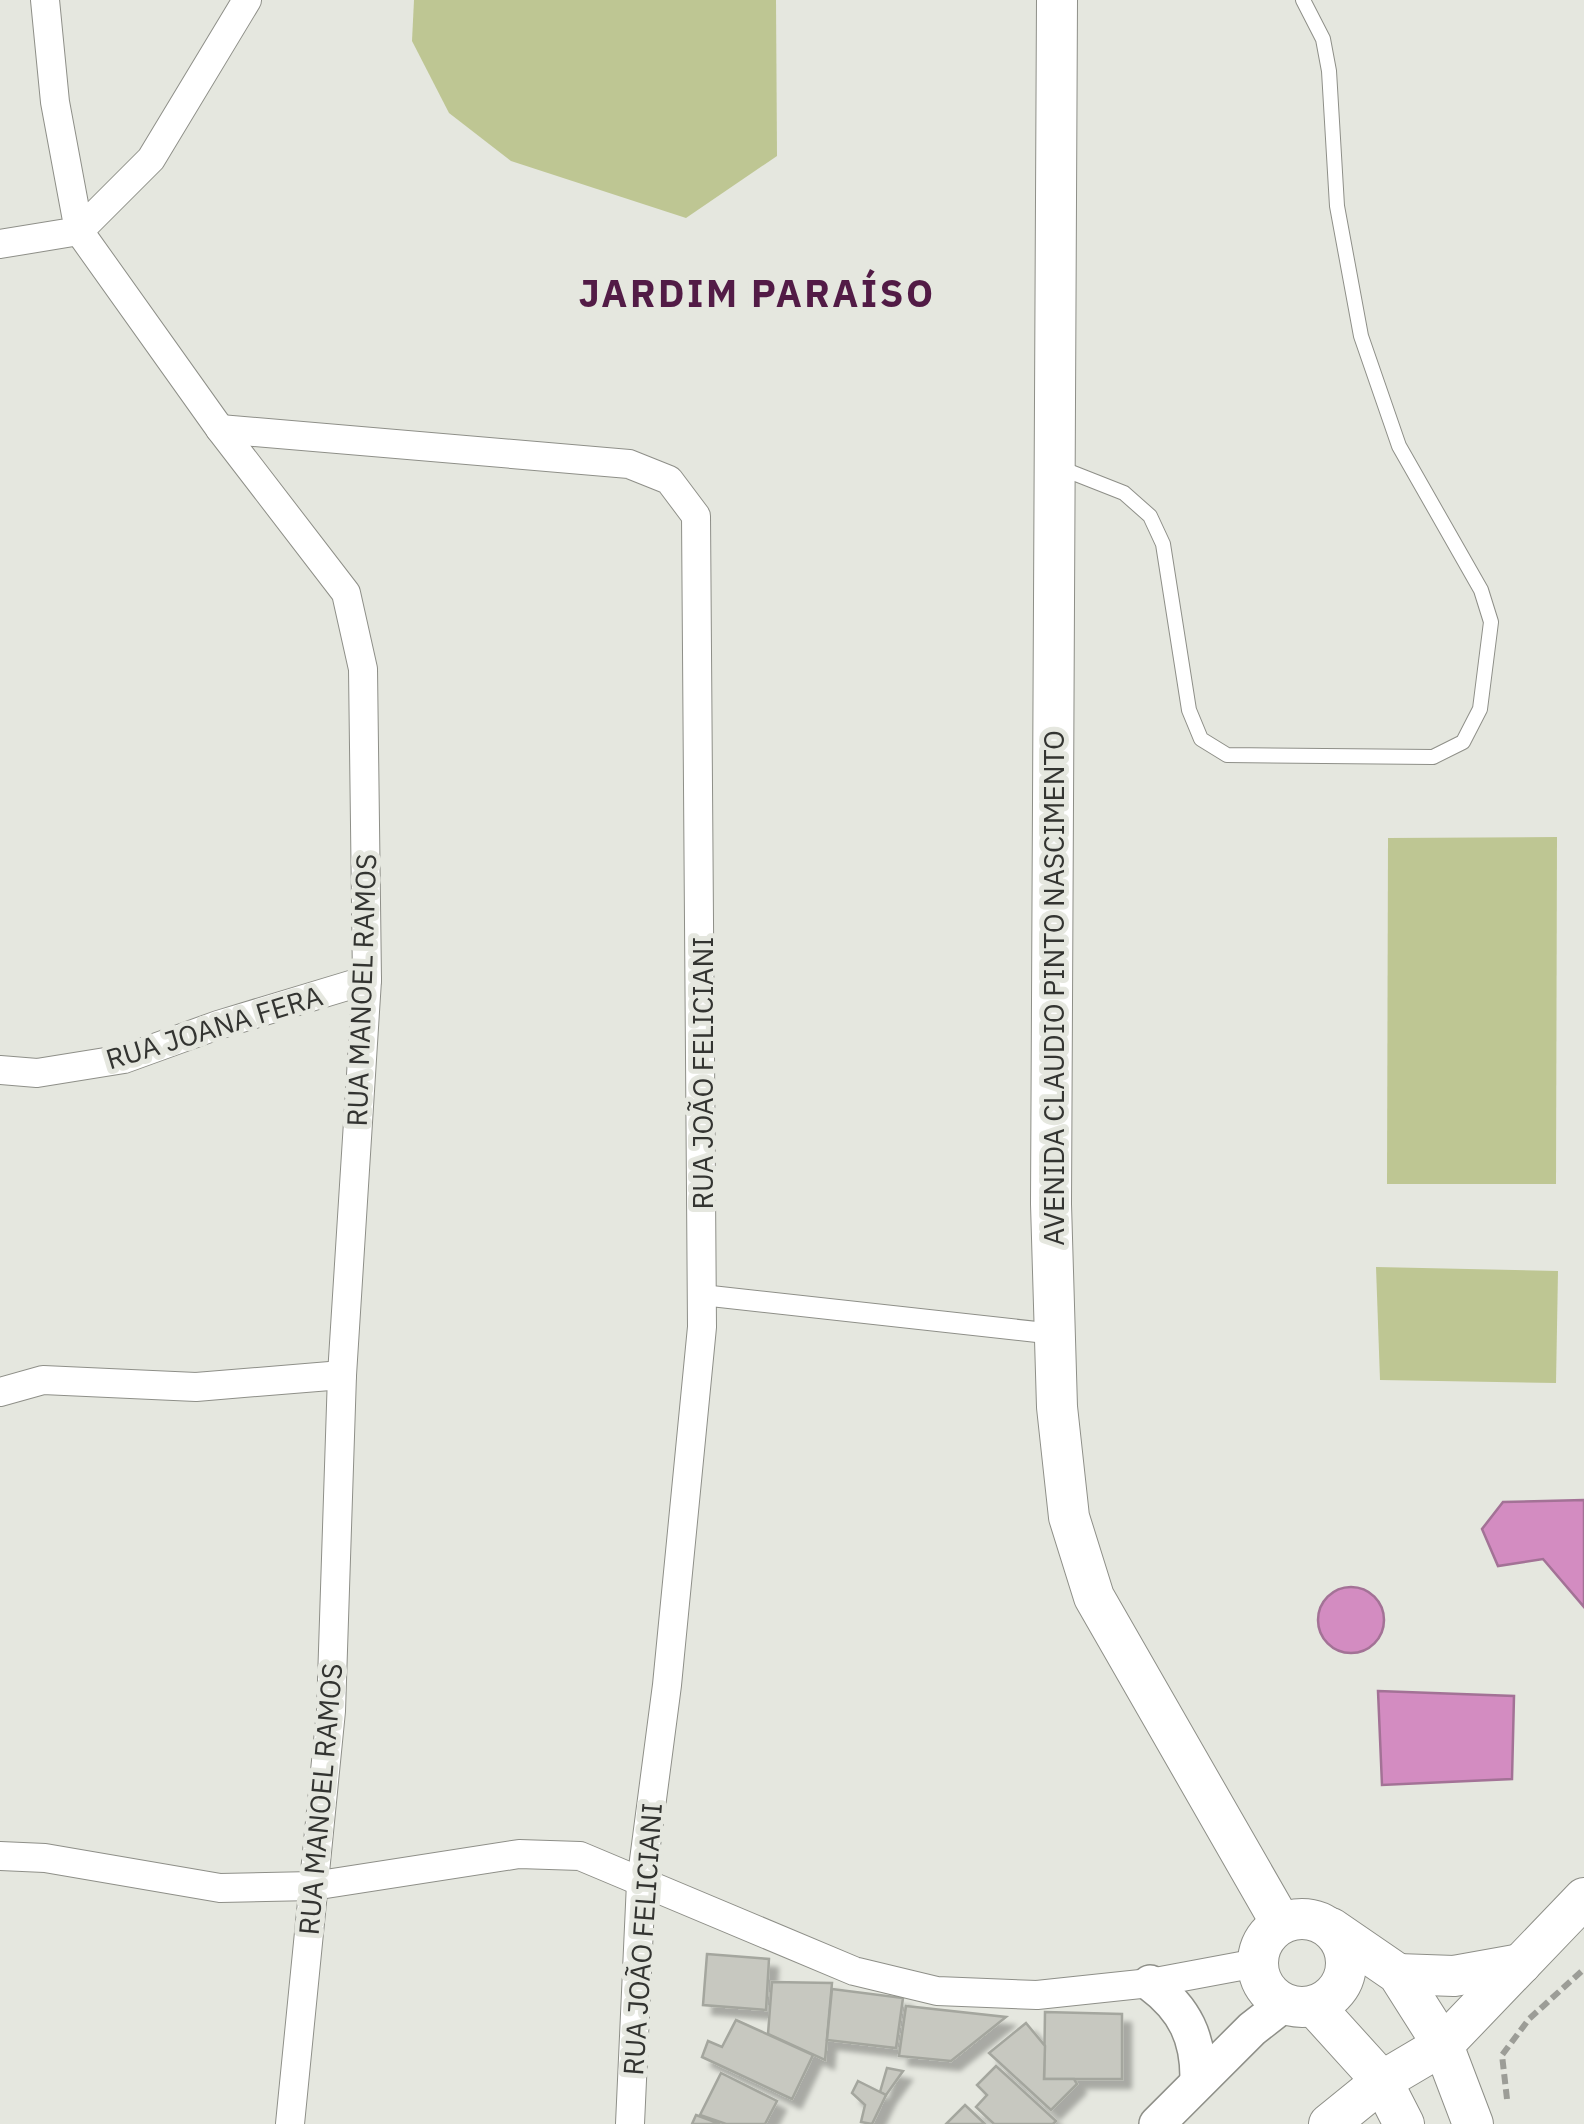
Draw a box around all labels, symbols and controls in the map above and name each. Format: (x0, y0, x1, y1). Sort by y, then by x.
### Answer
district label: JARDIM PARAÍSO (578, 268, 936, 317)
street label: AVENIDA CLAUDIO PINTO NASCIMENTO (1035, 730, 1072, 1246)
street label: RUA MANOEL RAMOS (338, 853, 384, 1127)
street label: RUA JOÃO FELICIANI (684, 936, 721, 1210)
street label: RUA JOANA FERA (101, 976, 327, 1078)
street label: RUA MANOEL RAMOS (290, 1662, 350, 1936)
street label: RUA JOÃO FELICIANI (614, 1801, 670, 2077)

